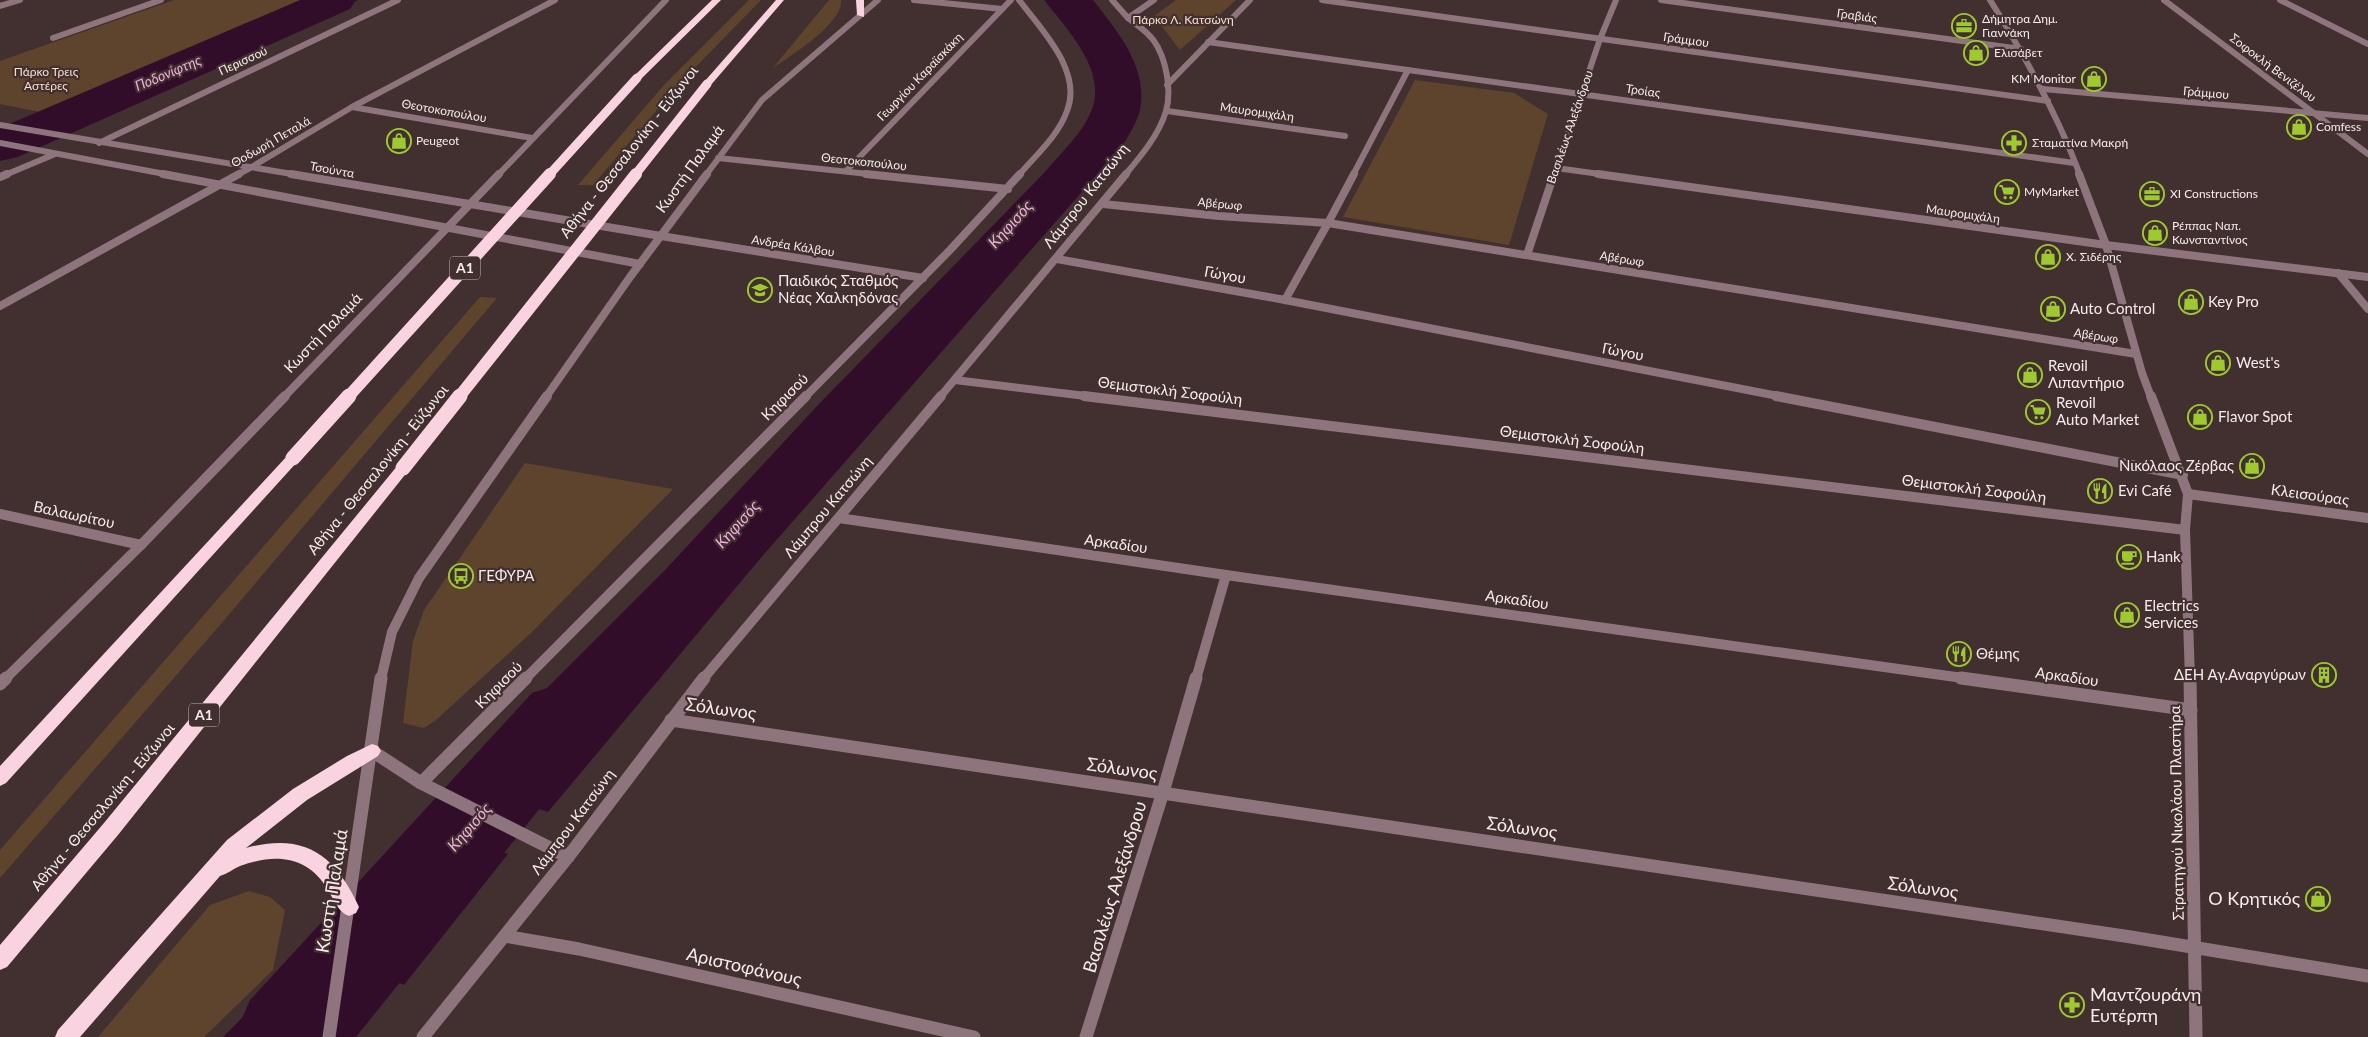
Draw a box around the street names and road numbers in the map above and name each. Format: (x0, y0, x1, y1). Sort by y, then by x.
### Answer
street label: Γραβιάς (1836, 5, 1879, 26)
street label: Γεωργίου Καραϊσκάκη (874, 29, 966, 124)
street label: Γράμμου (1662, 29, 1710, 50)
street label: Σοφοκλή Βενιζέλου (2227, 30, 2319, 105)
street label: Περισσού (216, 43, 270, 78)
street label: Αθήνα - Θεσσαλονίκη - Εύζωνοι (555, 62, 701, 241)
street label: Βασιλέως Αλεξάνδρου (1543, 68, 1596, 185)
street label: Τροίας (1625, 81, 1662, 100)
street label: Γράμμου (2182, 83, 2230, 102)
street label: Θεοτοκοπούλου (400, 96, 488, 125)
street label: Μαυρομιχάλη (1219, 99, 1295, 124)
street label: Θοδωρή Πεταλά (228, 112, 314, 170)
street label: Κωστή Παλαμά (651, 121, 727, 216)
street label: Λάμπρου Κατσώνη (1039, 139, 1132, 251)
street label: Θεοτοκοπούλου (820, 150, 908, 173)
street label: Τσούντα (309, 158, 356, 181)
street label: Αβέρωφ (1197, 194, 1243, 213)
street label: Μαυρομιχάλη (1925, 201, 2001, 226)
street label: Ανδρέα Κάλβου (751, 232, 836, 259)
street label: Αβέρωφ (1599, 248, 1646, 269)
road number: Α1 (450, 256, 480, 280)
street label: Γώγου (1203, 261, 1247, 287)
street label: Κωστή Παλαμά (280, 288, 365, 376)
street label: Αβέρωφ (2073, 325, 2120, 346)
street label: Γώγου (1601, 338, 1646, 364)
street label: Κηφισού (757, 369, 812, 424)
street label: Θεμιστοκλή Σοφούλη (1097, 372, 1243, 408)
street label: Αθήνα - Θεσσαλονίκη - Εύζωνοι (303, 381, 451, 558)
street label: Θεμιστοκλή Σοφούλη (1499, 421, 1645, 457)
street label: Λάμπρου Κατσώνη (779, 452, 875, 561)
street label: Θεμιστοκλή Σοφούλη (1901, 470, 2047, 506)
street label: Κλεισούρας (2270, 480, 2350, 508)
street label: Βαλαωρίτου (32, 497, 116, 531)
street label: Αρκαδίου (1083, 530, 1149, 556)
street label: Αρκαδίου (1484, 586, 1550, 612)
street label: Κηφισού (471, 657, 526, 712)
street label: Αρκαδίου (2034, 663, 2100, 689)
street label: Σόλωνος (684, 692, 759, 724)
road number: Α1 (189, 704, 219, 726)
street label: Στρατηγού Νικολάου Πλαστήρα (2165, 705, 2187, 921)
street label: Αθήνα - Θεσσαλονίκη - Εύζωνοι (27, 719, 178, 894)
street label: Σόλωνος (1085, 752, 1160, 784)
street label: Λάμπρου Κατσώνη (527, 765, 618, 878)
street label: Βασιλέως Αλεξάνδρου (1077, 798, 1151, 975)
street label: Σόλωνος (1485, 811, 1560, 843)
street label: Κωστή Παλαμά (310, 827, 352, 954)
street label: Σόλωνος (1886, 871, 1961, 903)
street label: Αριστοφάνους (684, 942, 805, 990)

